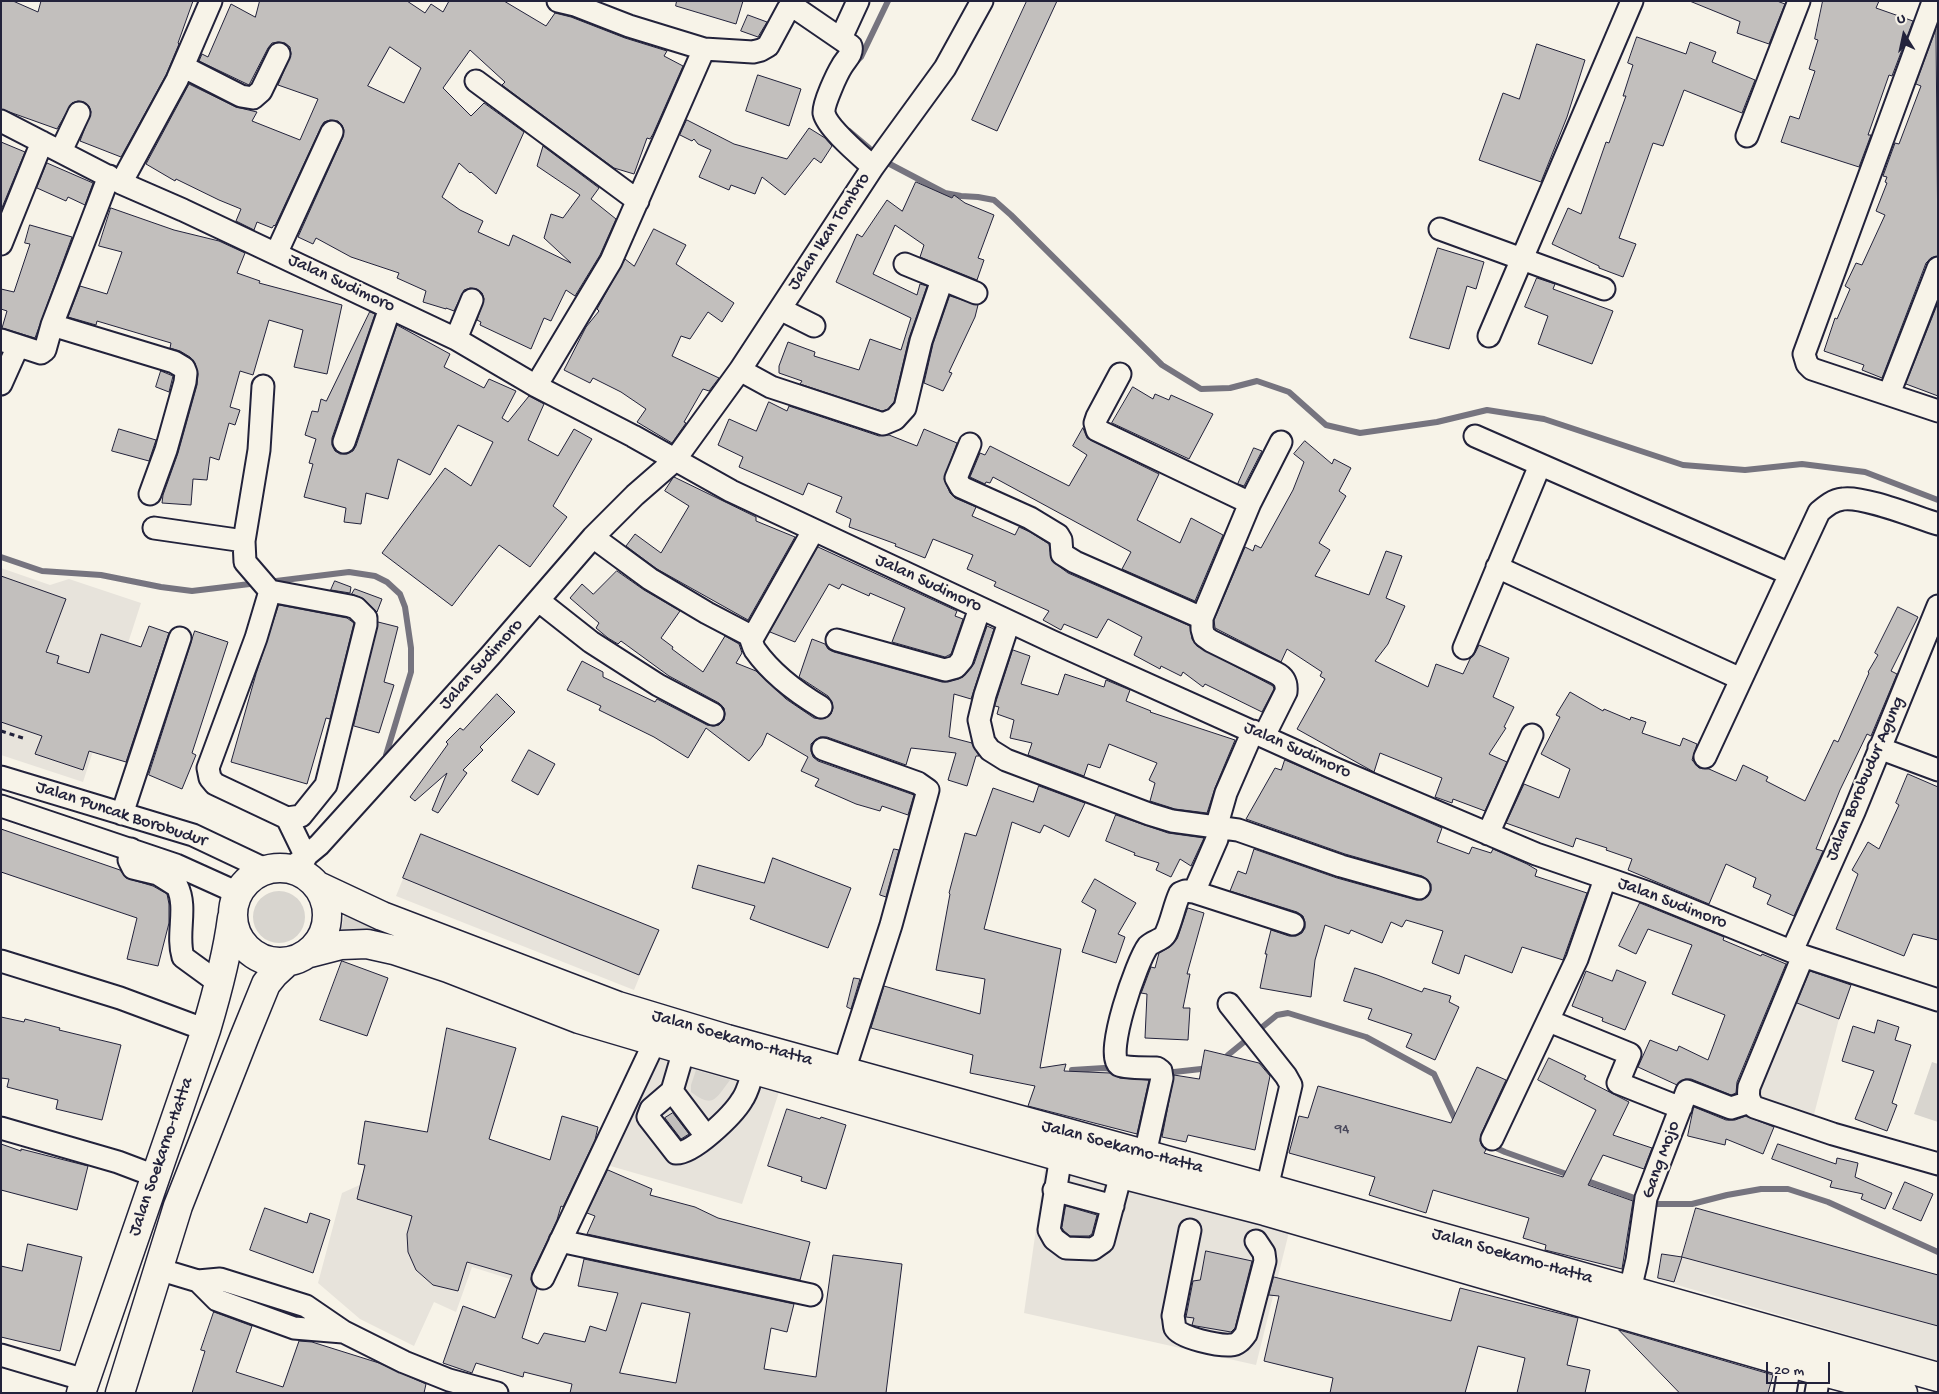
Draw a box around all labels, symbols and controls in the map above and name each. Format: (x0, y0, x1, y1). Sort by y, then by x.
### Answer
north arrow (1879, 10, 1929, 60)
text: U (1896, 11, 1907, 29)
street label: Jalan Ikan Tombro (784, 169, 876, 295)
street label: Jalan Sudimoro (284, 250, 398, 318)
street label: Jalan Sudimoro (871, 550, 985, 618)
street label: Jalan Sudimoro (435, 615, 529, 715)
street label: Jalan Borobudur Agung (1822, 694, 1910, 864)
street label: Jalan Sudimoro (1240, 718, 1354, 784)
street label: Jalan Puncak Borobudur (32, 777, 210, 853)
street label: Jalan Sudimoro (1614, 873, 1730, 935)
street label: Jalan Soekarno-Hatta (649, 1006, 815, 1072)
street label: Jalan Soekarno-Hatta (125, 1075, 199, 1239)
street label: Jalan Soekarno-Hatta (1039, 1116, 1205, 1180)
street label: Gang Mojo (1638, 1118, 1686, 1202)
house number: 94 (1335, 1121, 1349, 1139)
street label: Jalan Soekarno-Hatta (1429, 1224, 1595, 1290)
scale bar (1769, 1352, 1833, 1384)
text: 20 m (1774, 1362, 1804, 1380)

